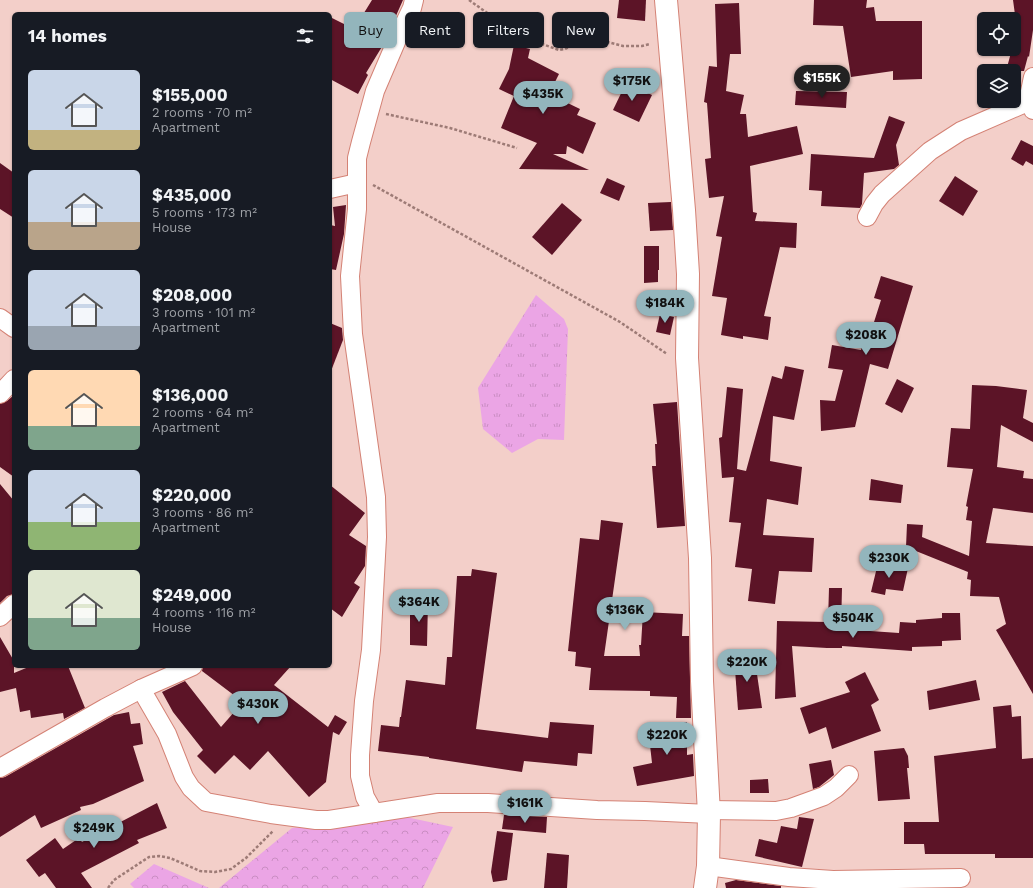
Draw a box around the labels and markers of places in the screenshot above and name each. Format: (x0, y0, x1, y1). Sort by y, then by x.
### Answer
pin: $155K (794, 65, 850, 99)
pin: $175K (604, 68, 660, 102)
pin: $435K (515, 81, 571, 115)
pin: $184K (637, 290, 693, 324)
pin: $208K (838, 322, 894, 356)
pin: $230K (861, 545, 917, 579)
pin: $364K (391, 589, 447, 623)
pin: $136K (597, 597, 653, 631)
pin: $504K (825, 605, 881, 639)
pin: $220K (719, 649, 775, 683)
pin: $430K (230, 691, 286, 725)
pin: $220K (639, 722, 695, 756)
pin: $161K (497, 790, 553, 824)
pin: $249K (66, 815, 122, 849)

